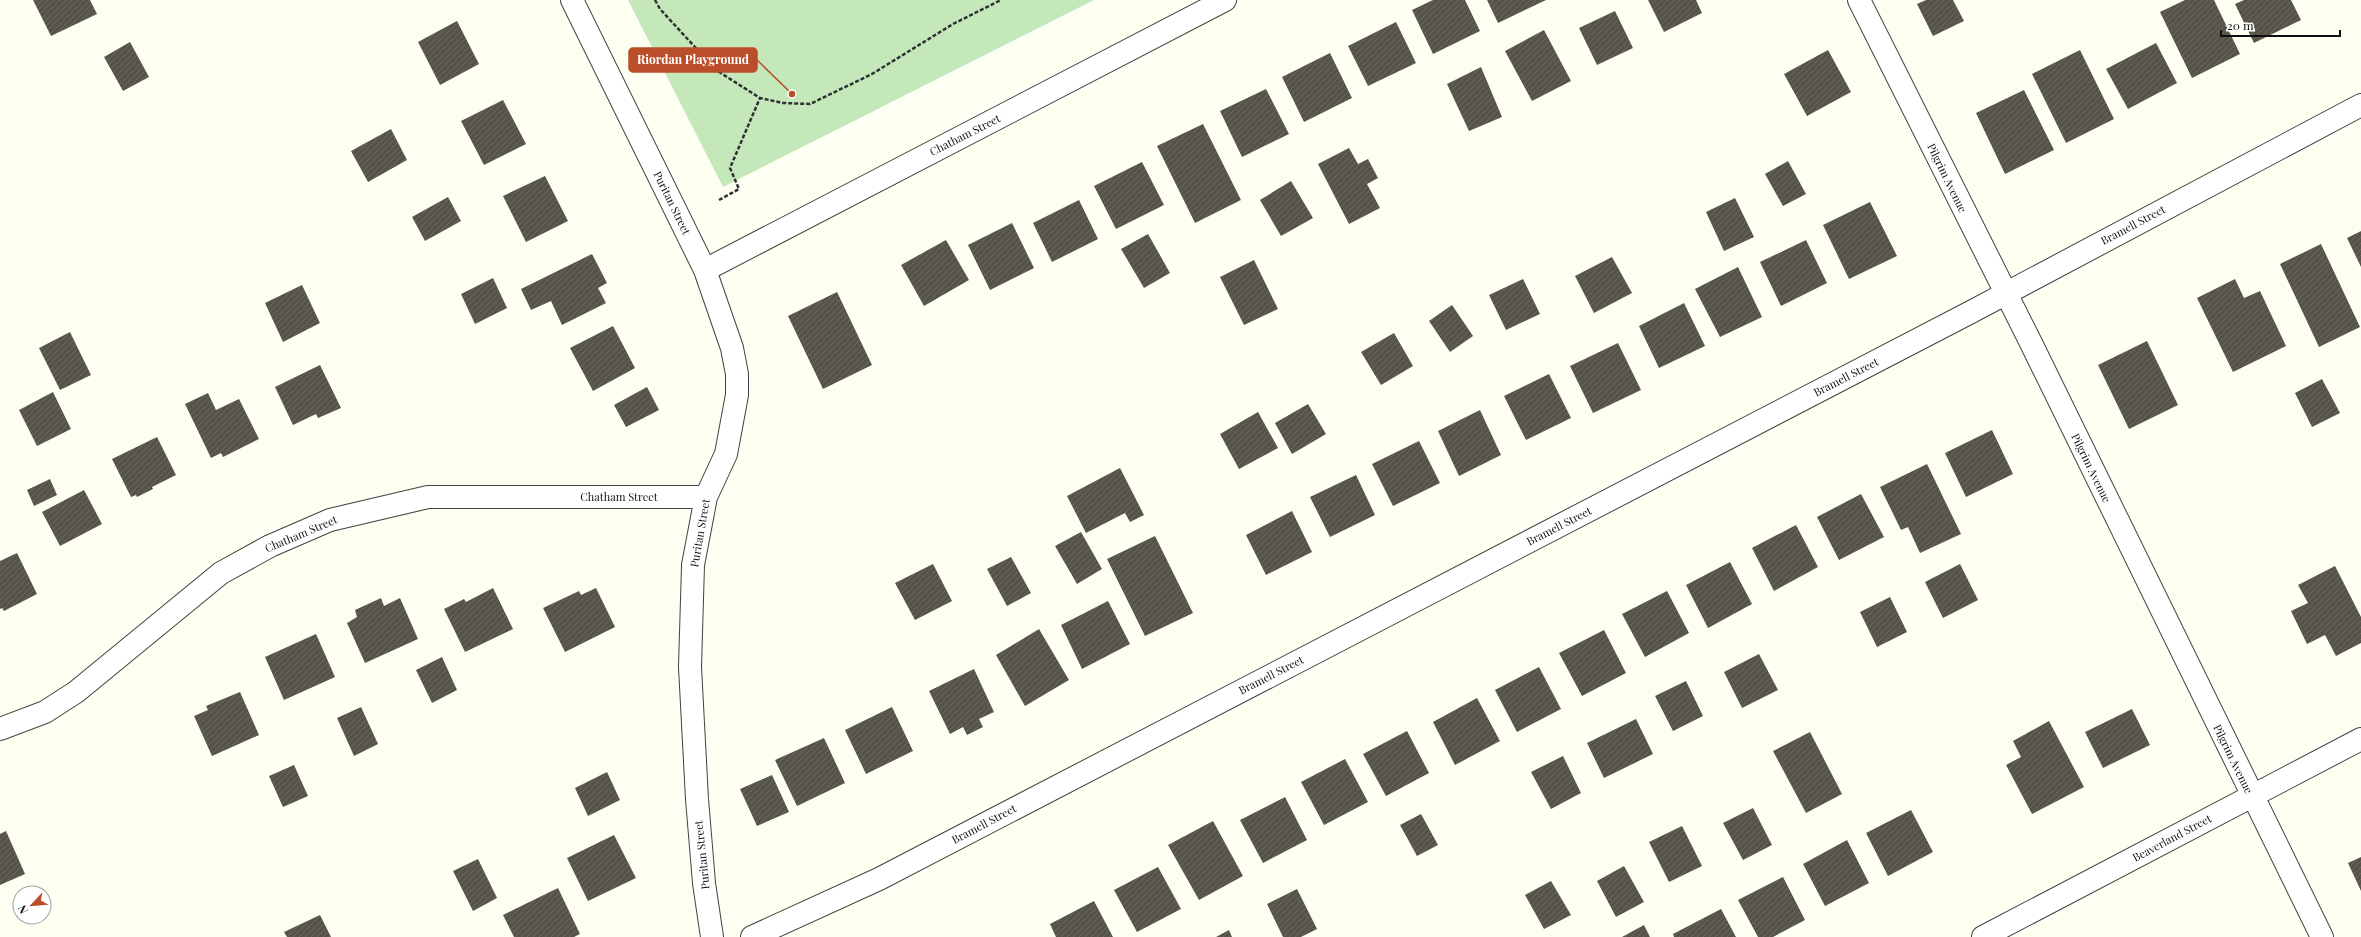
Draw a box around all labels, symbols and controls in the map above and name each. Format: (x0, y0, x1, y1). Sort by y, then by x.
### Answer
scale bar (2221, 12, 2340, 38)
text: 20 m (2227, 17, 2254, 33)
callout: Riordan Playground (629, 48, 757, 72)
text: Riordan Playground (637, 51, 749, 67)
street label: Chatham Street (927, 110, 1003, 159)
street label: Pilgrim Avenue (1924, 141, 1971, 215)
street label: Puritan Street (651, 168, 694, 237)
street label: Bramell Street (2098, 201, 2168, 248)
street label: Bramell Street (1811, 354, 1881, 399)
street label: Pilgrim Avenue (2068, 431, 2115, 505)
street label: Chatham Street (580, 489, 658, 504)
street label: Puritan Street (686, 497, 713, 568)
street label: Bramell Street (1524, 503, 1594, 548)
street label: Chatham Street (262, 511, 339, 556)
street label: Bramell Street (1236, 652, 1306, 697)
street label: Pilgrim Avenue (2210, 722, 2257, 796)
street label: Bramell Street (949, 800, 1019, 847)
street label: Beaverland Street (2130, 810, 2214, 865)
street label: Puritan Street (690, 820, 713, 890)
north arrow (12, 885, 52, 925)
text: N (14, 903, 31, 916)

